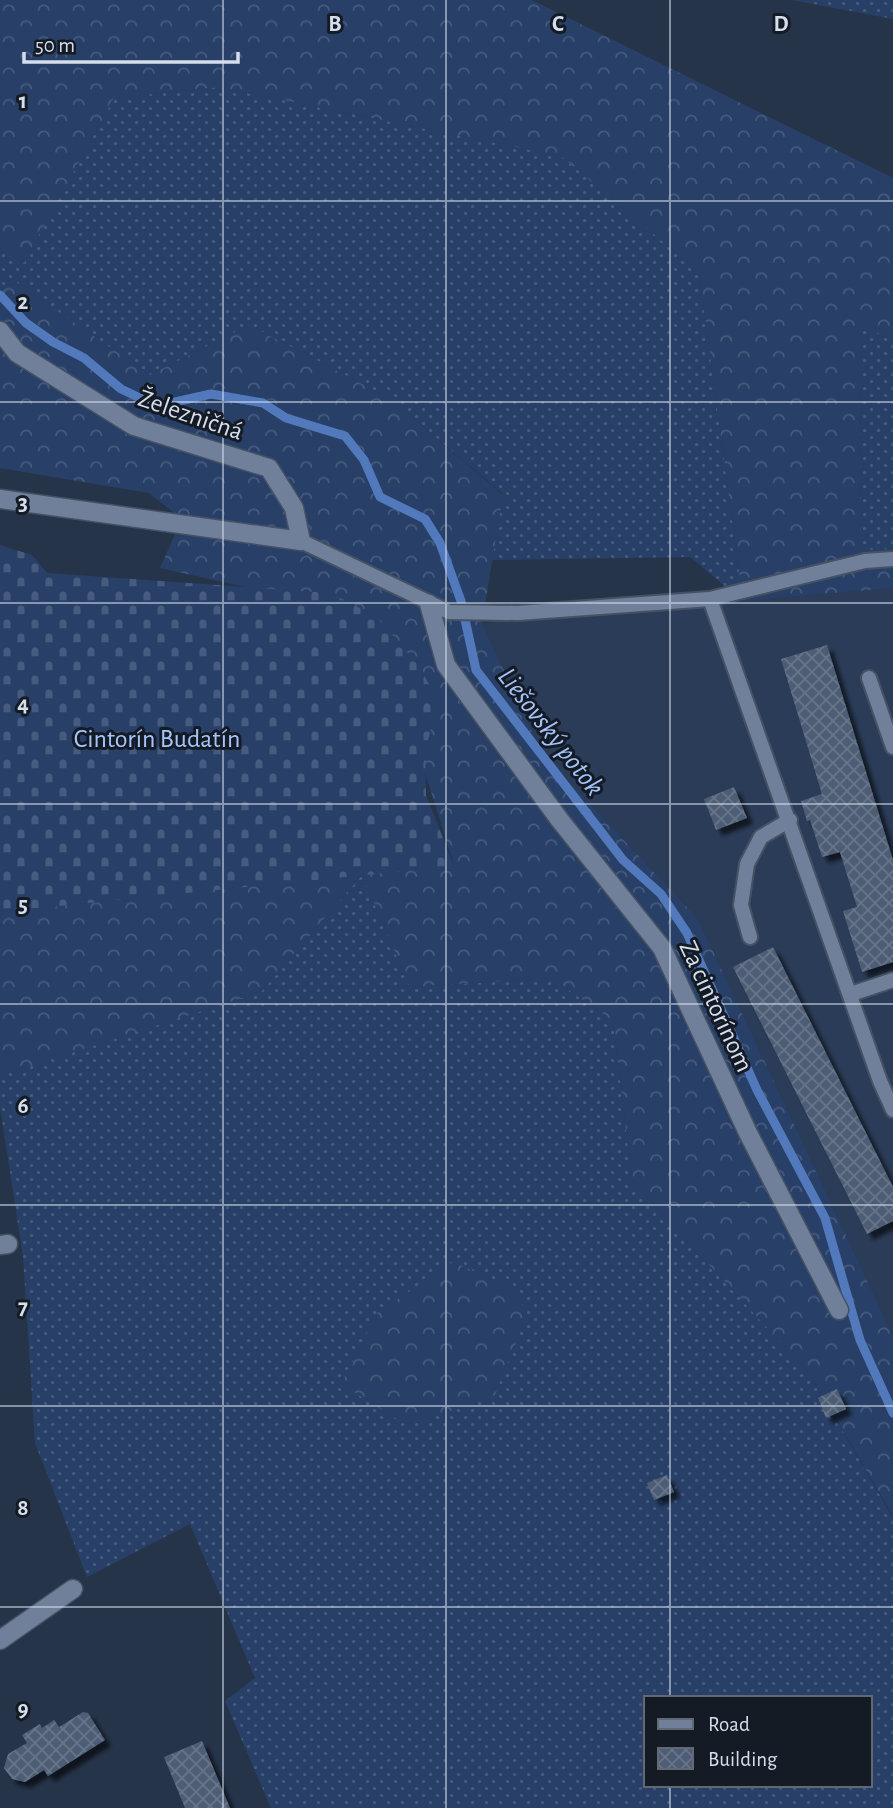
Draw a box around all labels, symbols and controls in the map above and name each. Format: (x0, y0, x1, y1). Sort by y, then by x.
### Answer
text: B (328, 13, 342, 36)
text: C (552, 13, 564, 36)
text: D (773, 13, 789, 36)
scale bar (24, 21, 238, 65)
text: 50 m (35, 35, 75, 56)
text: 1 (19, 90, 27, 113)
text: 2 (18, 291, 29, 314)
street label: Železničná (135, 384, 247, 445)
text: 3 (18, 492, 28, 515)
water label: Liešovský potok (492, 663, 609, 802)
text: 4 (17, 693, 29, 716)
park label: Cintorín Budatín (74, 726, 240, 752)
text: 5 (18, 894, 28, 917)
street label: Za cintorínom (674, 937, 758, 1076)
text: 6 (17, 1095, 29, 1118)
text: 7 (18, 1296, 28, 1319)
text: 8 (17, 1497, 29, 1520)
legend (644, 1696, 872, 1787)
text: 9 (17, 1698, 29, 1721)
text: Road (708, 1714, 750, 1735)
text: Building (708, 1749, 778, 1770)

